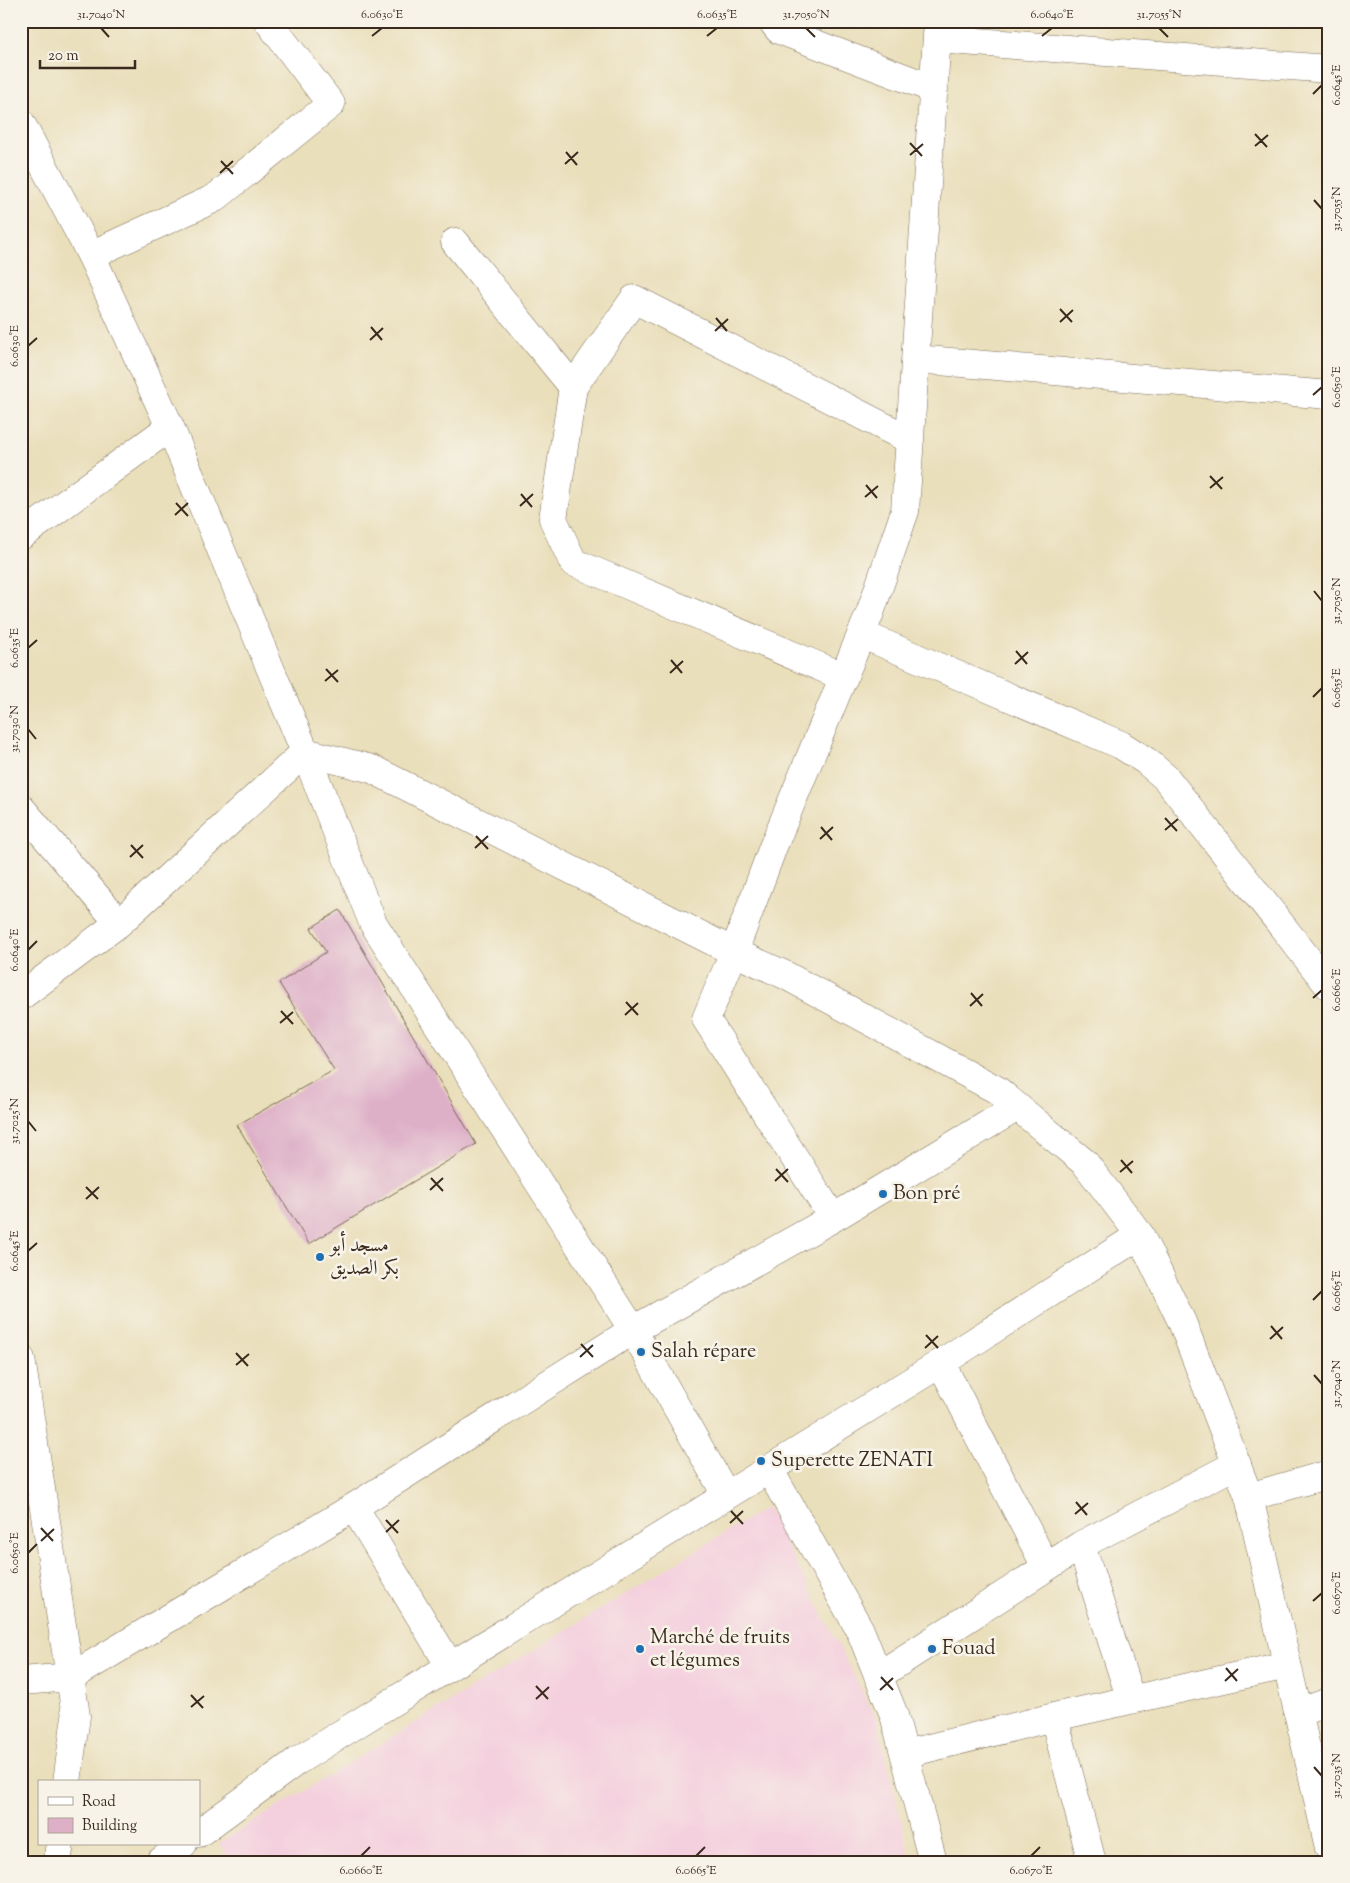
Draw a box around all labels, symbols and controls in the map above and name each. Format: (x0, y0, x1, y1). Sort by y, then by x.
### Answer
text: 31.7040°N (77, 6, 126, 24)
text: 6.0630°E (361, 6, 404, 24)
text: 6.0635°E (697, 6, 738, 24)
text: 31.7050°N (783, 6, 830, 24)
text: 6.0640°E (1031, 6, 1074, 24)
text: 31.7055°N (1136, 6, 1182, 24)
scale bar (40, 38, 135, 70)
text: 20 m (48, 46, 79, 67)
text: 6.0645°E (1328, 64, 1346, 106)
text: 31.7055°N (1328, 186, 1346, 232)
text: 6.0630°E (6, 324, 24, 367)
text: 6.0650°E (1328, 366, 1346, 408)
text: 31.7050°N (1328, 577, 1346, 624)
text: 6.0635°E (6, 627, 24, 668)
text: 6.0655°E (1328, 668, 1346, 708)
text: 31.7030°N (6, 705, 24, 753)
text: 6.0640°E (6, 928, 24, 971)
text: 6.0660°E (1328, 968, 1346, 1012)
text: 31.7025°N (6, 1097, 24, 1144)
place label: Bon pré (893, 1180, 961, 1209)
marker: Bon pré (877, 1188, 889, 1200)
text: 6.0645°E (6, 1230, 24, 1272)
place label: مسجد أبو بكر الصديق (328, 1230, 399, 1284)
marker: مسجد أبو بكر الصديق (314, 1251, 326, 1263)
text: 6.0665°E (1328, 1270, 1346, 1312)
place label: Salah répare (651, 1338, 756, 1367)
marker: Salah répare (635, 1346, 647, 1358)
text: 31.7040°N (1328, 1359, 1346, 1408)
place label: Superette ZENATI (771, 1447, 933, 1476)
marker: Superette ZENATI (755, 1455, 767, 1467)
text: 6.0650°E (6, 1532, 24, 1574)
text: 6.0670°E (1328, 1571, 1346, 1615)
place label: Marché de fruits et légumes (650, 1624, 790, 1676)
place label: Fouad (942, 1635, 995, 1664)
marker: Marché de fruits et légumes (634, 1643, 646, 1655)
marker: Fouad (926, 1643, 938, 1655)
text: 31.7035°N (1328, 1753, 1346, 1799)
legend (38, 1780, 200, 1846)
text: Road (82, 1792, 116, 1813)
text: Building (82, 1816, 137, 1837)
text: 6.0660°E (339, 1862, 383, 1880)
text: 6.0665°E (675, 1862, 717, 1880)
text: 6.0670°E (1010, 1862, 1053, 1880)

